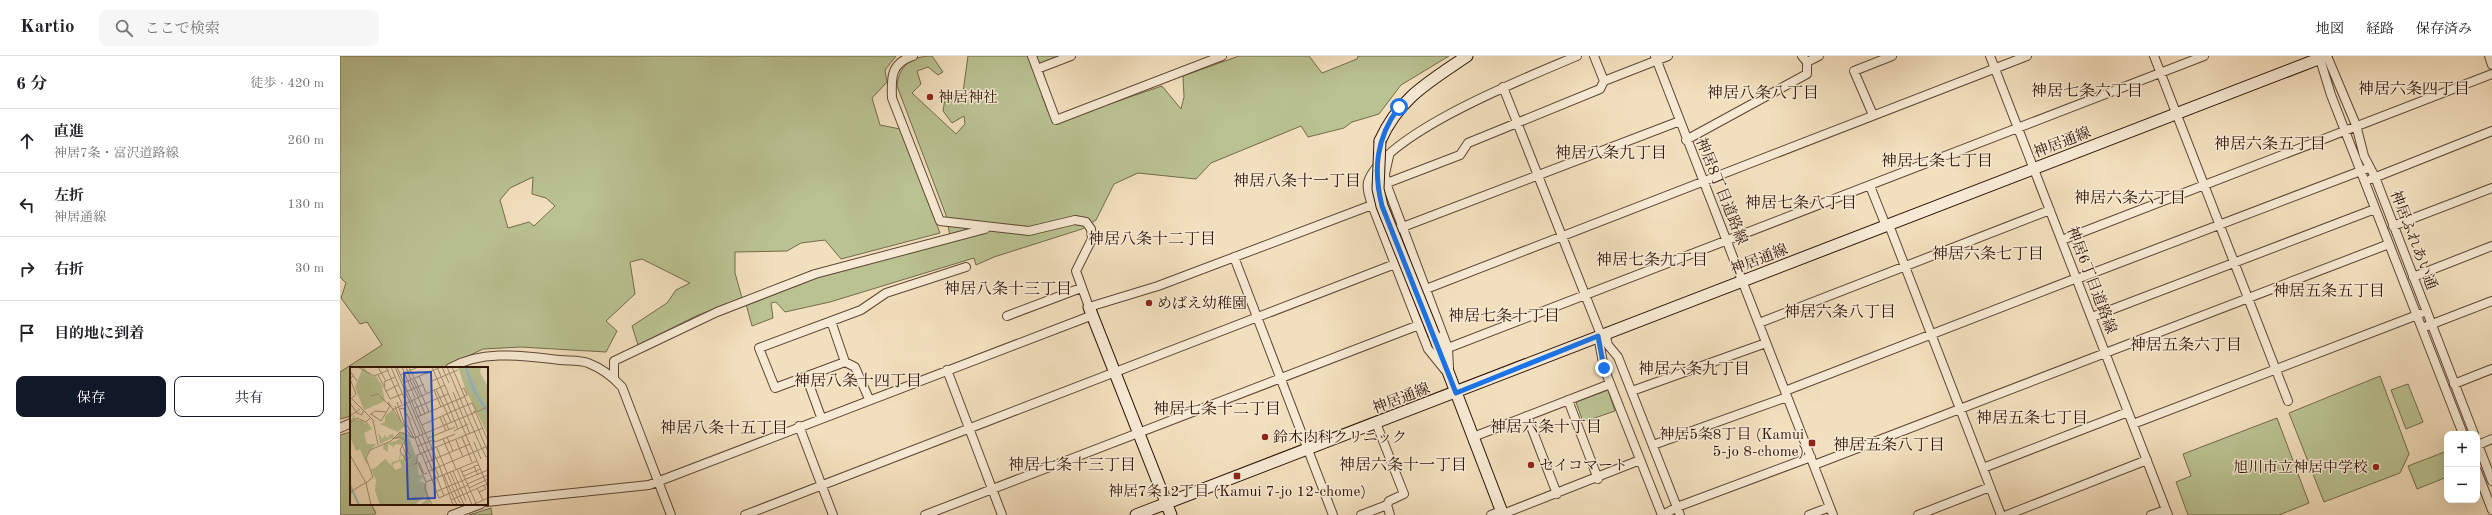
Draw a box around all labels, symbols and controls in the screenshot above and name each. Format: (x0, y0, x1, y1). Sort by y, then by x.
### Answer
search box (99, 10, 379, 46)
icon: search (113, 17, 135, 39)
text: Kartio (20, 18, 75, 37)
text: ここで検索 (145, 22, 220, 37)
text: 地図 (2316, 22, 2344, 36)
text: 経路 (2366, 22, 2394, 36)
text: 保存済み (2416, 22, 2472, 36)
text: 6 分 (16, 76, 48, 93)
text: 徒歩 · 420 m (250, 77, 324, 90)
district label: 神居六条四丁目 (2358, 80, 2470, 98)
district label: 神居七条六丁目 (2031, 82, 2143, 100)
district label: 神居八条八丁目 (1707, 84, 1819, 102)
place label: 神居神社 (938, 89, 998, 106)
marker: 神居神社 (925, 92, 935, 102)
route start (1390, 98, 1408, 116)
street label: 神居通線 (2031, 124, 2093, 161)
text: 直進 (54, 125, 84, 140)
icon: ahead (16, 130, 38, 152)
text: 260 m (287, 134, 324, 147)
street label: 神居8丁目道路線 (1692, 135, 1751, 247)
district label: 神居六条五丁目 (2214, 135, 2326, 153)
district label: 神居八条九丁目 (1555, 144, 1667, 162)
text: 神居7条・富沢道路線 (54, 147, 179, 160)
district label: 神居七条七丁目 (1881, 152, 1993, 170)
district label: 神居八条十一丁目 (1233, 172, 1361, 190)
street label: 神居ふれあい通 (2387, 188, 2440, 292)
text: 左折 (54, 189, 84, 204)
district label: 神居六条六丁目 (2074, 189, 2186, 207)
icon: left (16, 194, 38, 216)
district label: 神居七条八丁目 (1745, 194, 1857, 212)
text: 130 m (287, 198, 324, 211)
text: 神居通線 (54, 211, 106, 224)
street label: 神居6丁目道路線 (2063, 224, 2120, 336)
district label: 神居八条十二丁目 (1088, 230, 1216, 248)
street label: 神居通線 (1728, 241, 1790, 278)
district label: 神居六条七丁目 (1932, 245, 2044, 263)
district label: 神居七条九丁目 (1596, 251, 1708, 269)
icon: right (16, 258, 38, 280)
text: 30 m (295, 262, 324, 275)
text: 右折 (54, 263, 84, 278)
district label: 神居八条十三丁目 (944, 280, 1072, 298)
district label: 神居五条五丁目 (2273, 282, 2385, 300)
place label: めばえ幼稚園 (1157, 295, 1247, 312)
marker: めばえ幼稚園 (1144, 298, 1154, 308)
district label: 神居六条八丁目 (1784, 303, 1896, 321)
district label: 神居七条十丁目 (1448, 307, 1560, 325)
icon: arrive (16, 322, 38, 344)
text: 目的地に到着 (54, 327, 144, 342)
district label: 神居五条六丁目 (2130, 336, 2242, 354)
route end (1595, 359, 1613, 377)
district label: 神居六条九丁目 (1638, 360, 1750, 378)
inset map (350, 367, 488, 505)
district label: 神居八条十四丁目 (794, 372, 922, 390)
button: 保存 (16, 376, 166, 417)
button: 共有 (174, 376, 324, 417)
street label: 神居通線 (1370, 380, 1432, 417)
district label: 神居七条十二丁目 (1153, 400, 1281, 418)
district label: 神居五条七丁目 (1976, 409, 2088, 427)
district label: 神居六条十丁目 (1490, 418, 1602, 436)
district label: 神居八条十五丁目 (660, 419, 788, 437)
place label: 神居5条8丁目 (Kamui 5-jo 8-chome) (1659, 426, 1804, 460)
place label: 鈴木内科クリニック (1273, 429, 1407, 446)
map controls (2444, 431, 2480, 503)
button: + (2444, 431, 2480, 467)
marker: 鈴木内科クリニック (1260, 432, 1270, 442)
district label: 神居五条八丁目 (1833, 436, 1945, 454)
marker: 神居5条8丁目 (Kamui 5-jo 8-chome) (1807, 438, 1817, 448)
district label: 神居七条十三丁目 (1008, 456, 1136, 474)
district label: 神居六条十一丁目 (1339, 456, 1467, 474)
place label: セイコマート (1539, 458, 1628, 474)
place label: 旭川市立神居中学校 (2233, 459, 2368, 476)
marker: セイコマート (1526, 460, 1536, 470)
marker: 旭川市立神居中学校 (2371, 462, 2381, 472)
button: − (2444, 467, 2480, 503)
marker: 神居7条12丁目 (Kamui 7-jo 12-chome) (1232, 471, 1242, 481)
place label: 神居7条12丁目 (Kamui 7-jo 12-chome) (1108, 483, 1366, 500)

